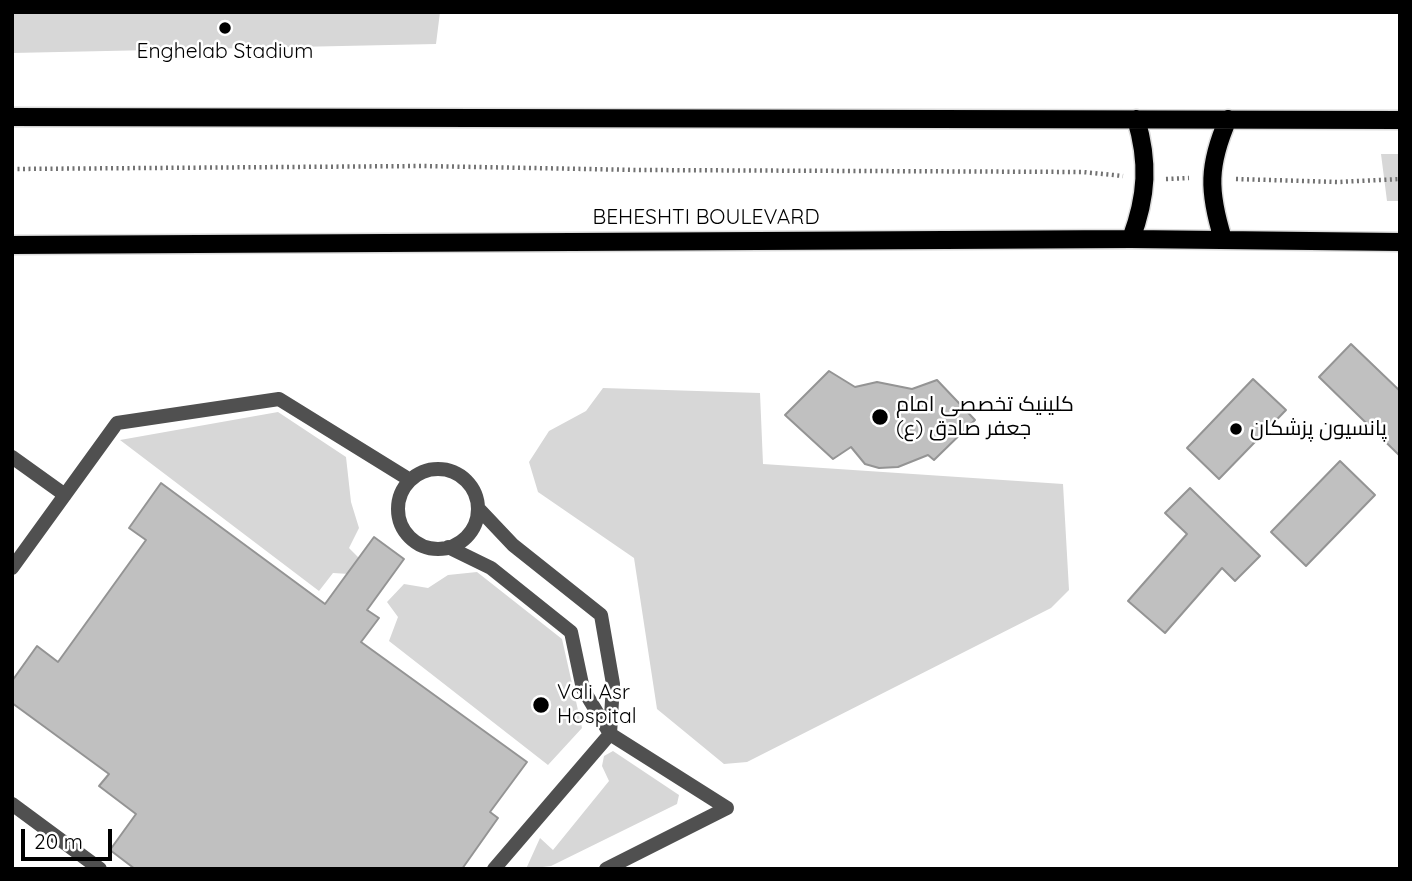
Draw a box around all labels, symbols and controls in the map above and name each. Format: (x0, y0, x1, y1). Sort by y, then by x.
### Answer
marker: Enghelab Stadium (217, 20, 233, 36)
place label: Enghelab Stadium (137, 39, 313, 65)
street label: BEHESHTI BOULEVARD (592, 205, 820, 231)
place label: کلینیک تخصصی امام جعفر صادق (ع) (896, 392, 1074, 442)
marker: کلینیک تخصصی امام جعفر صادق (ع) (870, 407, 890, 427)
place label: پانسیون پزشکان (1250, 416, 1387, 442)
marker: پانسیون پزشکان (1228, 421, 1244, 437)
place label: Vali Asr Hospital (557, 680, 637, 730)
marker: Vali Asr Hospital (531, 695, 551, 715)
scale bar (24, 814, 116, 858)
text: 20 m (34, 828, 83, 854)

